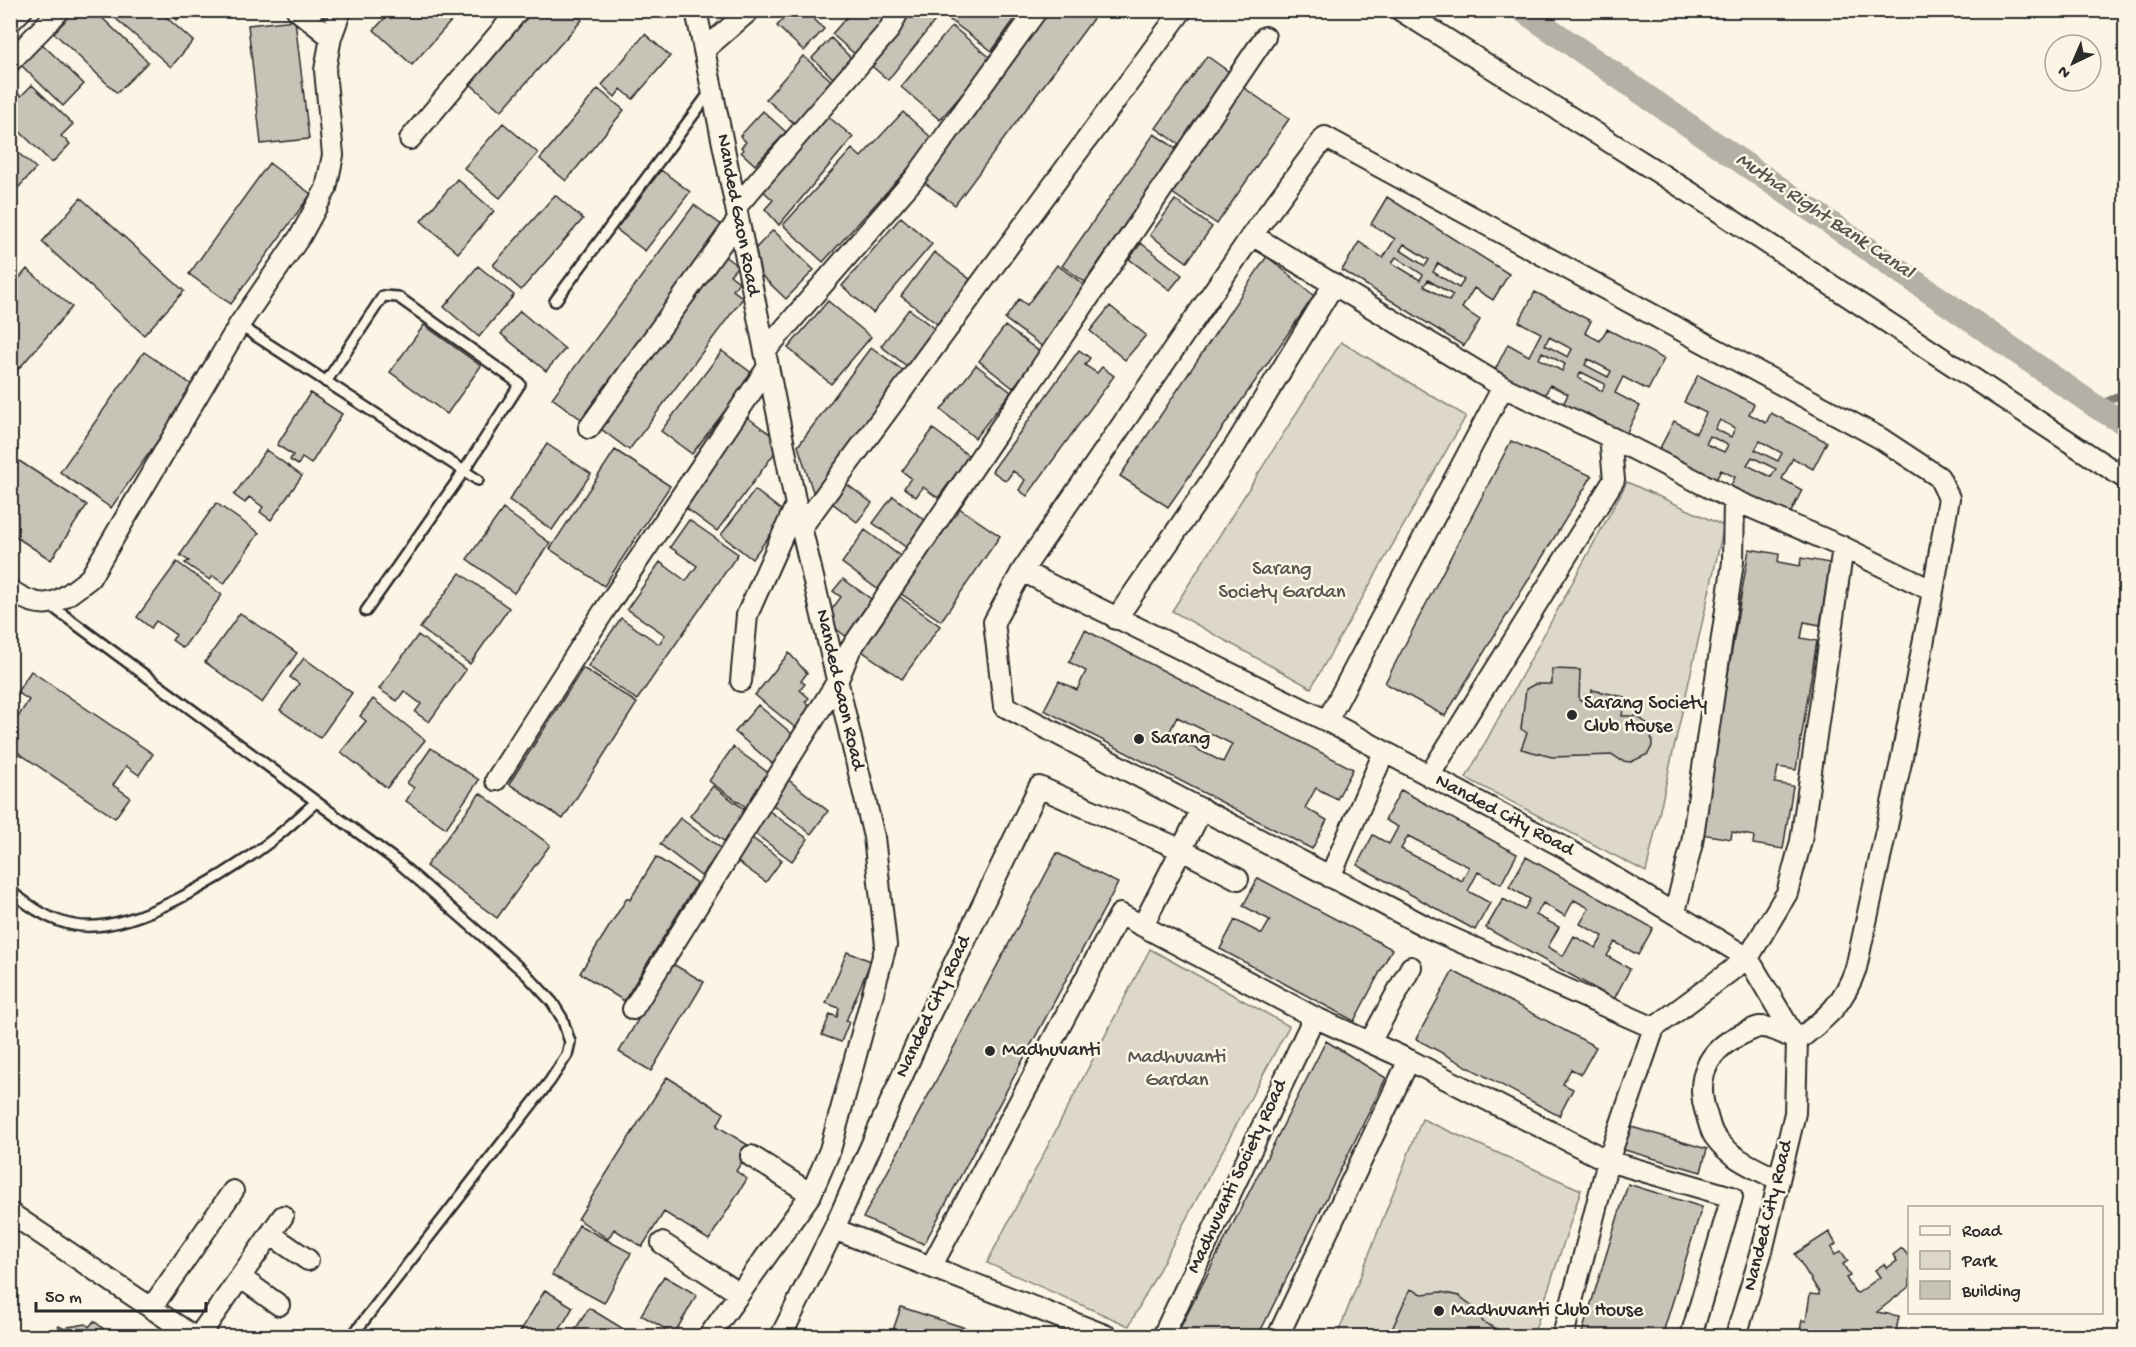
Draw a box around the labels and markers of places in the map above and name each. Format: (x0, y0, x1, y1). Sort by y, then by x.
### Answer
place label: Sarang Society Club House (1584, 693, 1707, 739)
marker: Sarang Society Club House (1565, 708, 1579, 722)
place label: Sarang (1151, 728, 1210, 751)
marker: Sarang (1132, 732, 1146, 746)
place label: Madhuvanti (1002, 1040, 1101, 1063)
marker: Madhuvanti (983, 1044, 997, 1058)
place label: Madhuvanti Club House (1451, 1300, 1644, 1323)
marker: Madhuvanti Club House (1432, 1304, 1446, 1318)

